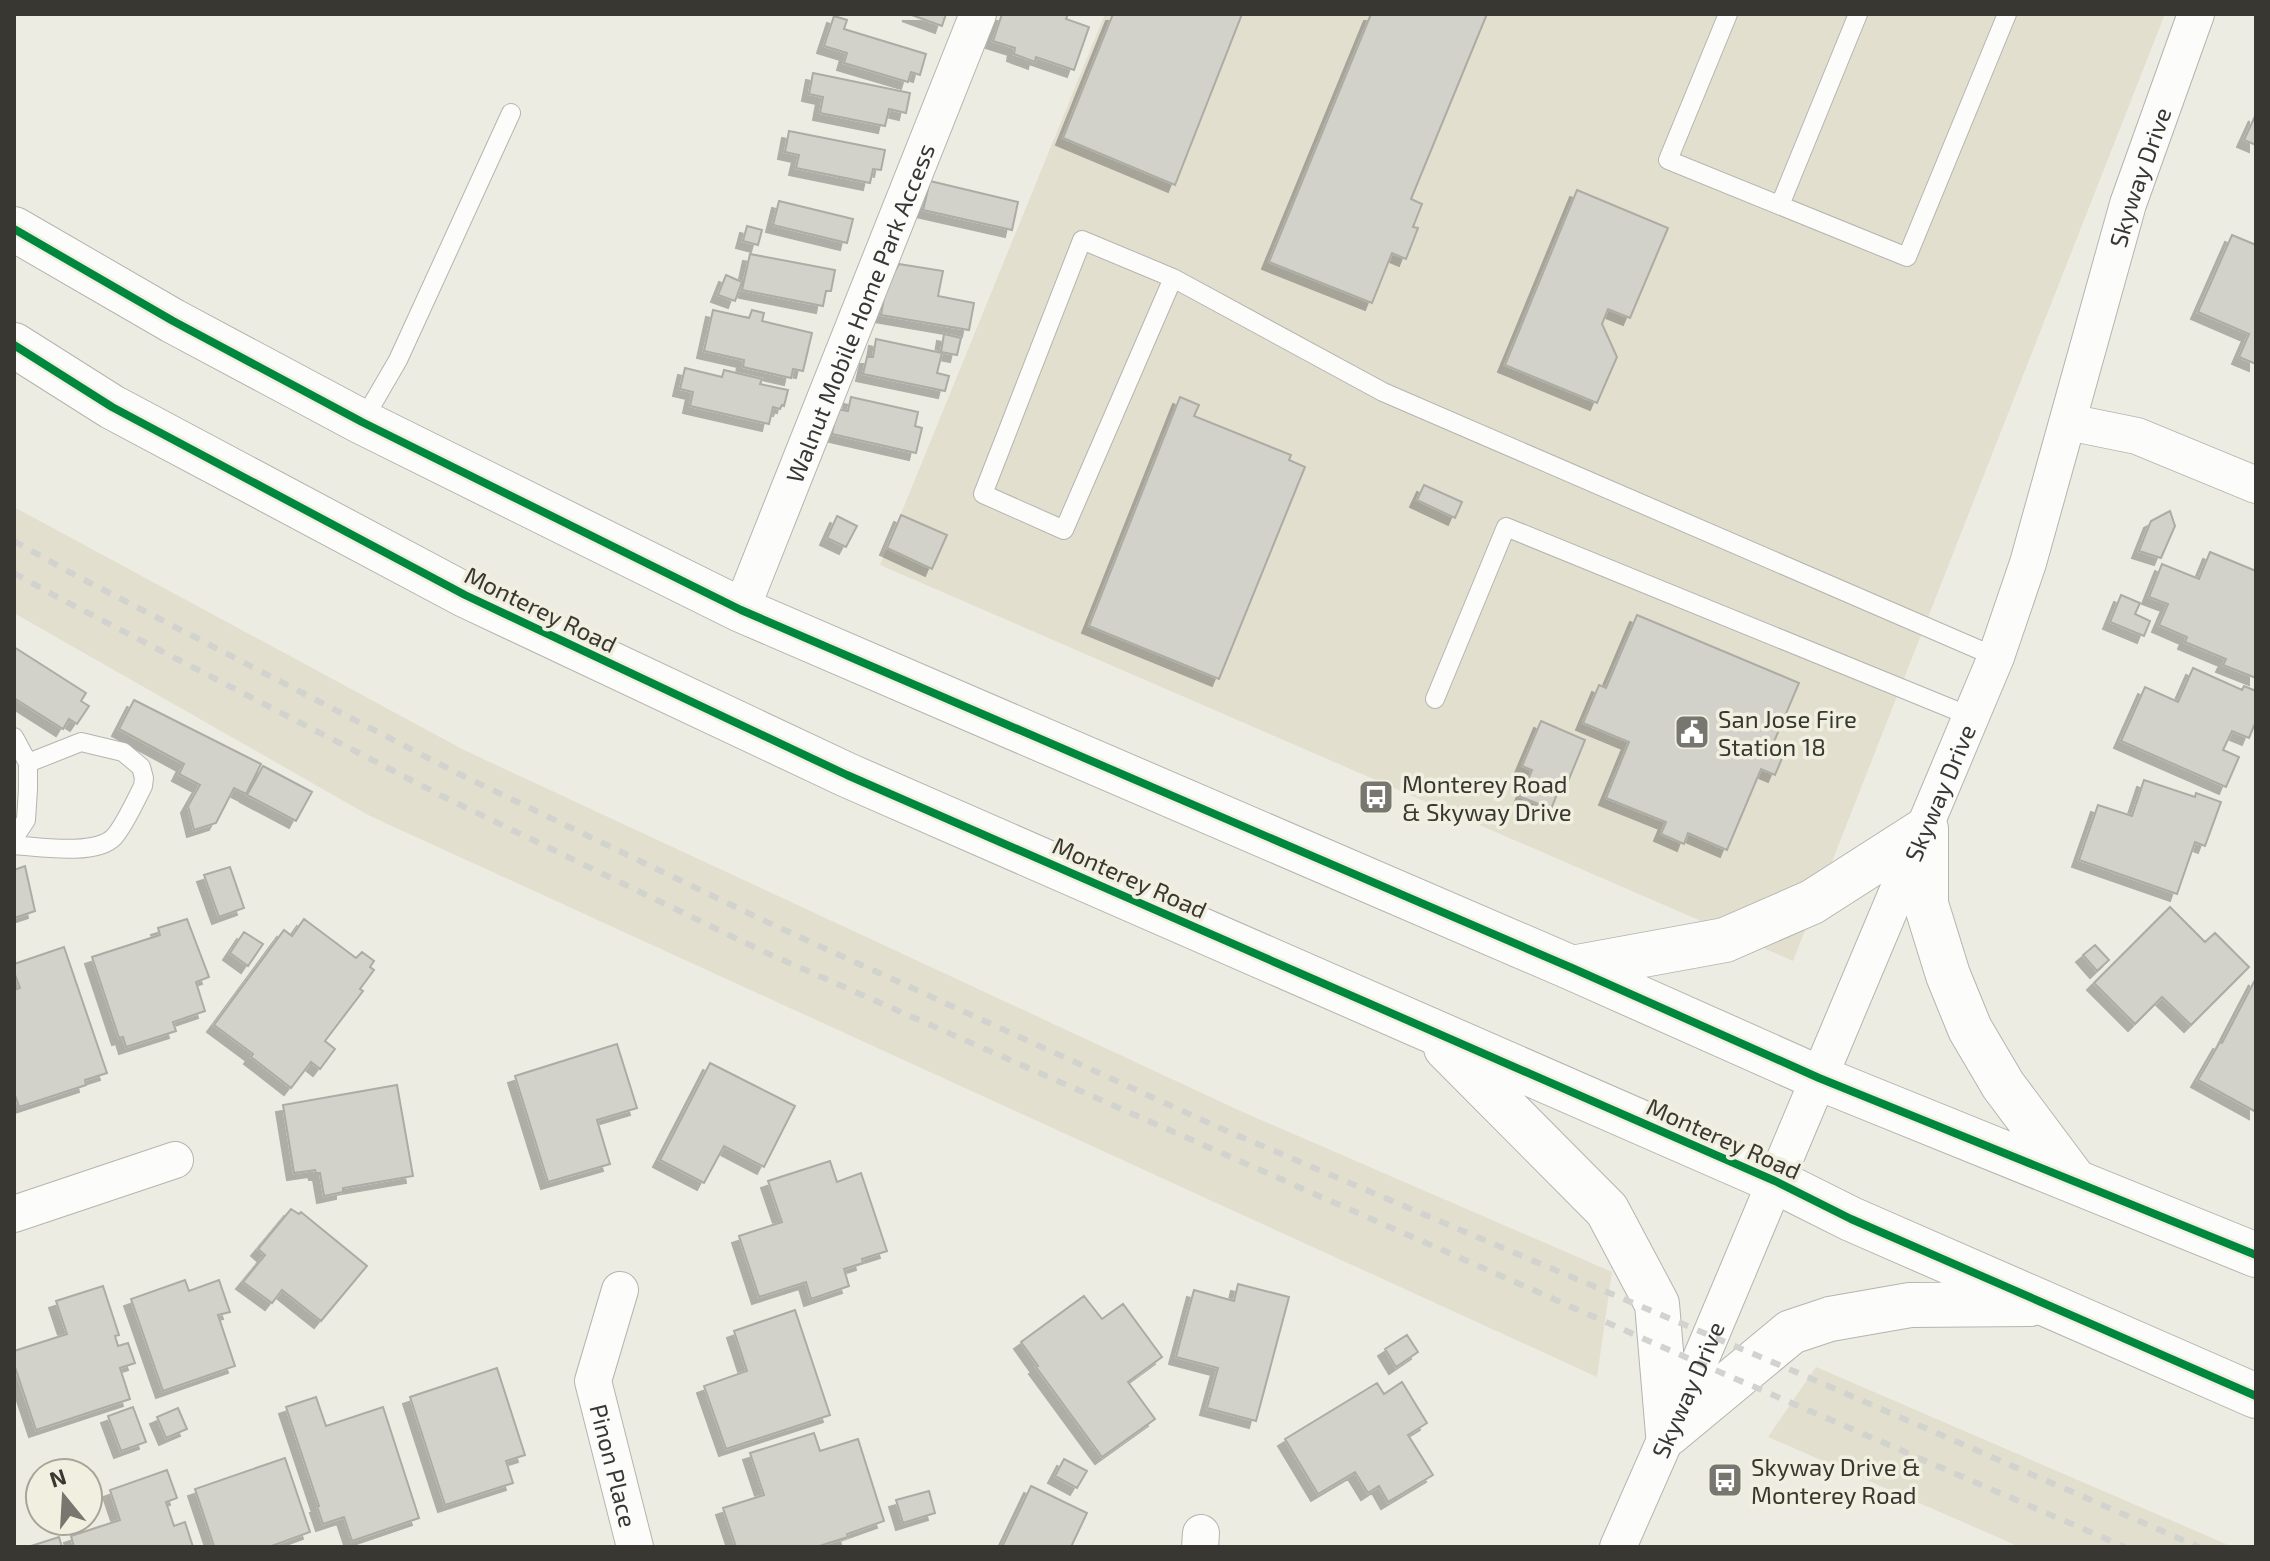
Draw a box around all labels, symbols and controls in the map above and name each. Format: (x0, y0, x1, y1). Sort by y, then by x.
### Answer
street label: Skyway Drive (2102, 103, 2176, 250)
street label: Walnut Mobile Home Park Access (779, 139, 940, 486)
street label: Monterey Road (460, 560, 622, 658)
place label: San Jose Fire Station 18 (1718, 704, 1857, 761)
public building icon: San Jose Fire Station 18 (1673, 713, 1711, 751)
street label: Skyway Drive (1897, 720, 1981, 865)
place label: Monterey Road & Skyway Drive (1402, 769, 1572, 826)
bus stop icon: Monterey Road & Skyway Drive (1357, 778, 1395, 816)
street label: Monterey Road (1048, 830, 1212, 924)
street label: Monterey Road (1642, 1091, 1806, 1185)
street label: Skyway Drive (1645, 1317, 1729, 1462)
street label: Pinon Place (585, 1401, 644, 1530)
place label: Skyway Drive & Monterey Road (1751, 1452, 1921, 1509)
north arrow (24, 1457, 104, 1537)
bus stop icon: Skyway Drive & Monterey Road (1706, 1461, 1744, 1499)
text: N (46, 1462, 69, 1492)

